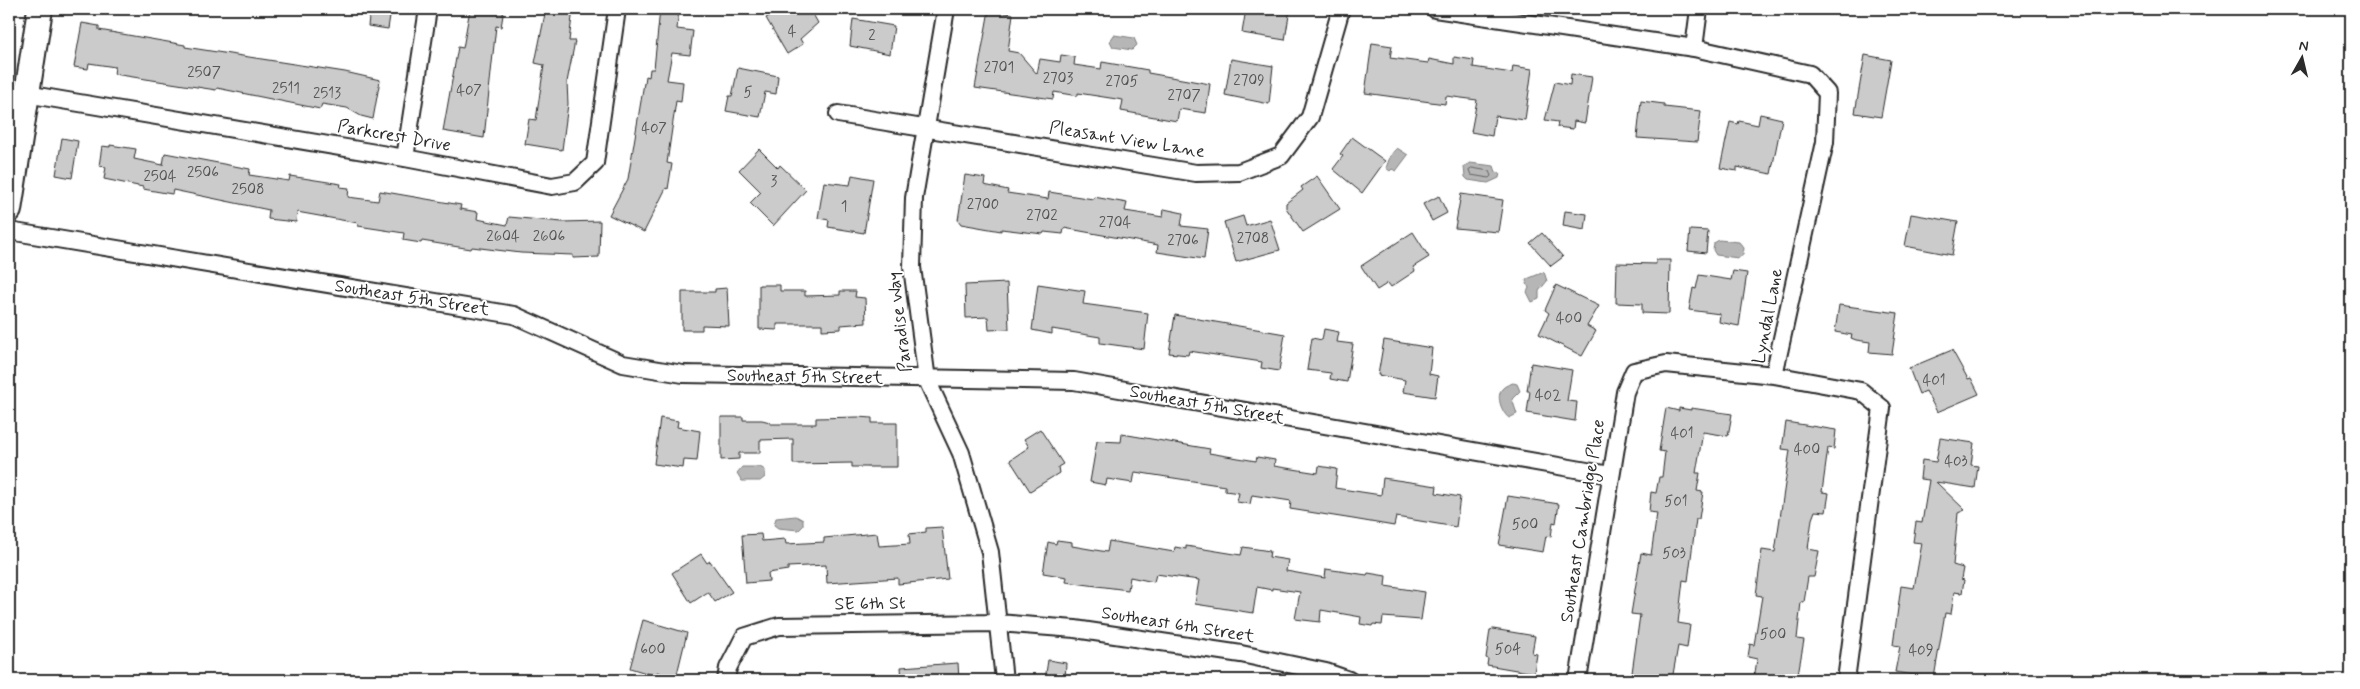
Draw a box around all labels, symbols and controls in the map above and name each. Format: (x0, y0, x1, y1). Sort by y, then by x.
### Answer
house number: 4 (788, 22, 797, 42)
house number: 2 (868, 26, 876, 46)
north arrow (2278, 32, 2328, 82)
text: N (2298, 37, 2310, 56)
house number: 2701 (984, 58, 1014, 78)
house number: 2507 (187, 63, 221, 83)
house number: 2703 (1043, 69, 1074, 89)
house number: 2709 (1233, 71, 1265, 91)
house number: 2705 (1106, 72, 1138, 92)
house number: 2511 (272, 79, 300, 99)
house number: 407 (456, 81, 482, 101)
house number: 5 (743, 83, 753, 103)
house number: 2513 (313, 84, 341, 104)
house number: 2707 (1167, 86, 1201, 106)
street label: Parkcrest Drive (335, 114, 453, 158)
street label: Pleasant View Lane (1047, 116, 1207, 164)
house number: 407 (641, 119, 667, 139)
house number: 2506 (187, 163, 219, 183)
house number: 2504 (143, 167, 177, 187)
house number: 3 (771, 172, 778, 192)
house number: 2508 (232, 180, 264, 200)
house number: 2700 (967, 195, 999, 215)
house number: 1 (841, 197, 847, 217)
house number: 2702 (1026, 206, 1058, 226)
house number: 2704 (1099, 213, 1132, 233)
house number: 2604 (486, 227, 520, 247)
house number: 2606 (533, 227, 565, 247)
house number: 2708 (1237, 229, 1269, 249)
house number: 2706 (1167, 231, 1199, 251)
street label: Lyndal Lane (1747, 266, 1789, 366)
street label: Paradise Way (882, 270, 918, 374)
street label: Southeast 5th Street (333, 274, 492, 322)
house number: 400 (1556, 309, 1582, 329)
street label: Southeast 5th Street (727, 364, 884, 390)
house number: 401 (1922, 371, 1946, 391)
street label: Southeast 5th Street (1128, 380, 1287, 430)
house number: 402 (1535, 386, 1561, 406)
street label: Southeast Cambridge Place (1555, 418, 1612, 625)
house number: 401 (1670, 424, 1694, 444)
house number: 400 (1794, 440, 1820, 460)
house number: 403 (1944, 452, 1968, 472)
house number: 501 (1664, 492, 1688, 512)
house number: 500 (1512, 515, 1538, 535)
house number: 503 (1662, 544, 1686, 564)
street label: SE 6th St (834, 591, 906, 617)
street label: Southeast 6th Street (1100, 601, 1257, 649)
house number: 500 (1760, 625, 1786, 645)
house number: 600 (640, 640, 666, 660)
house number: 504 (1495, 640, 1521, 660)
house number: 409 (1908, 641, 1934, 661)

